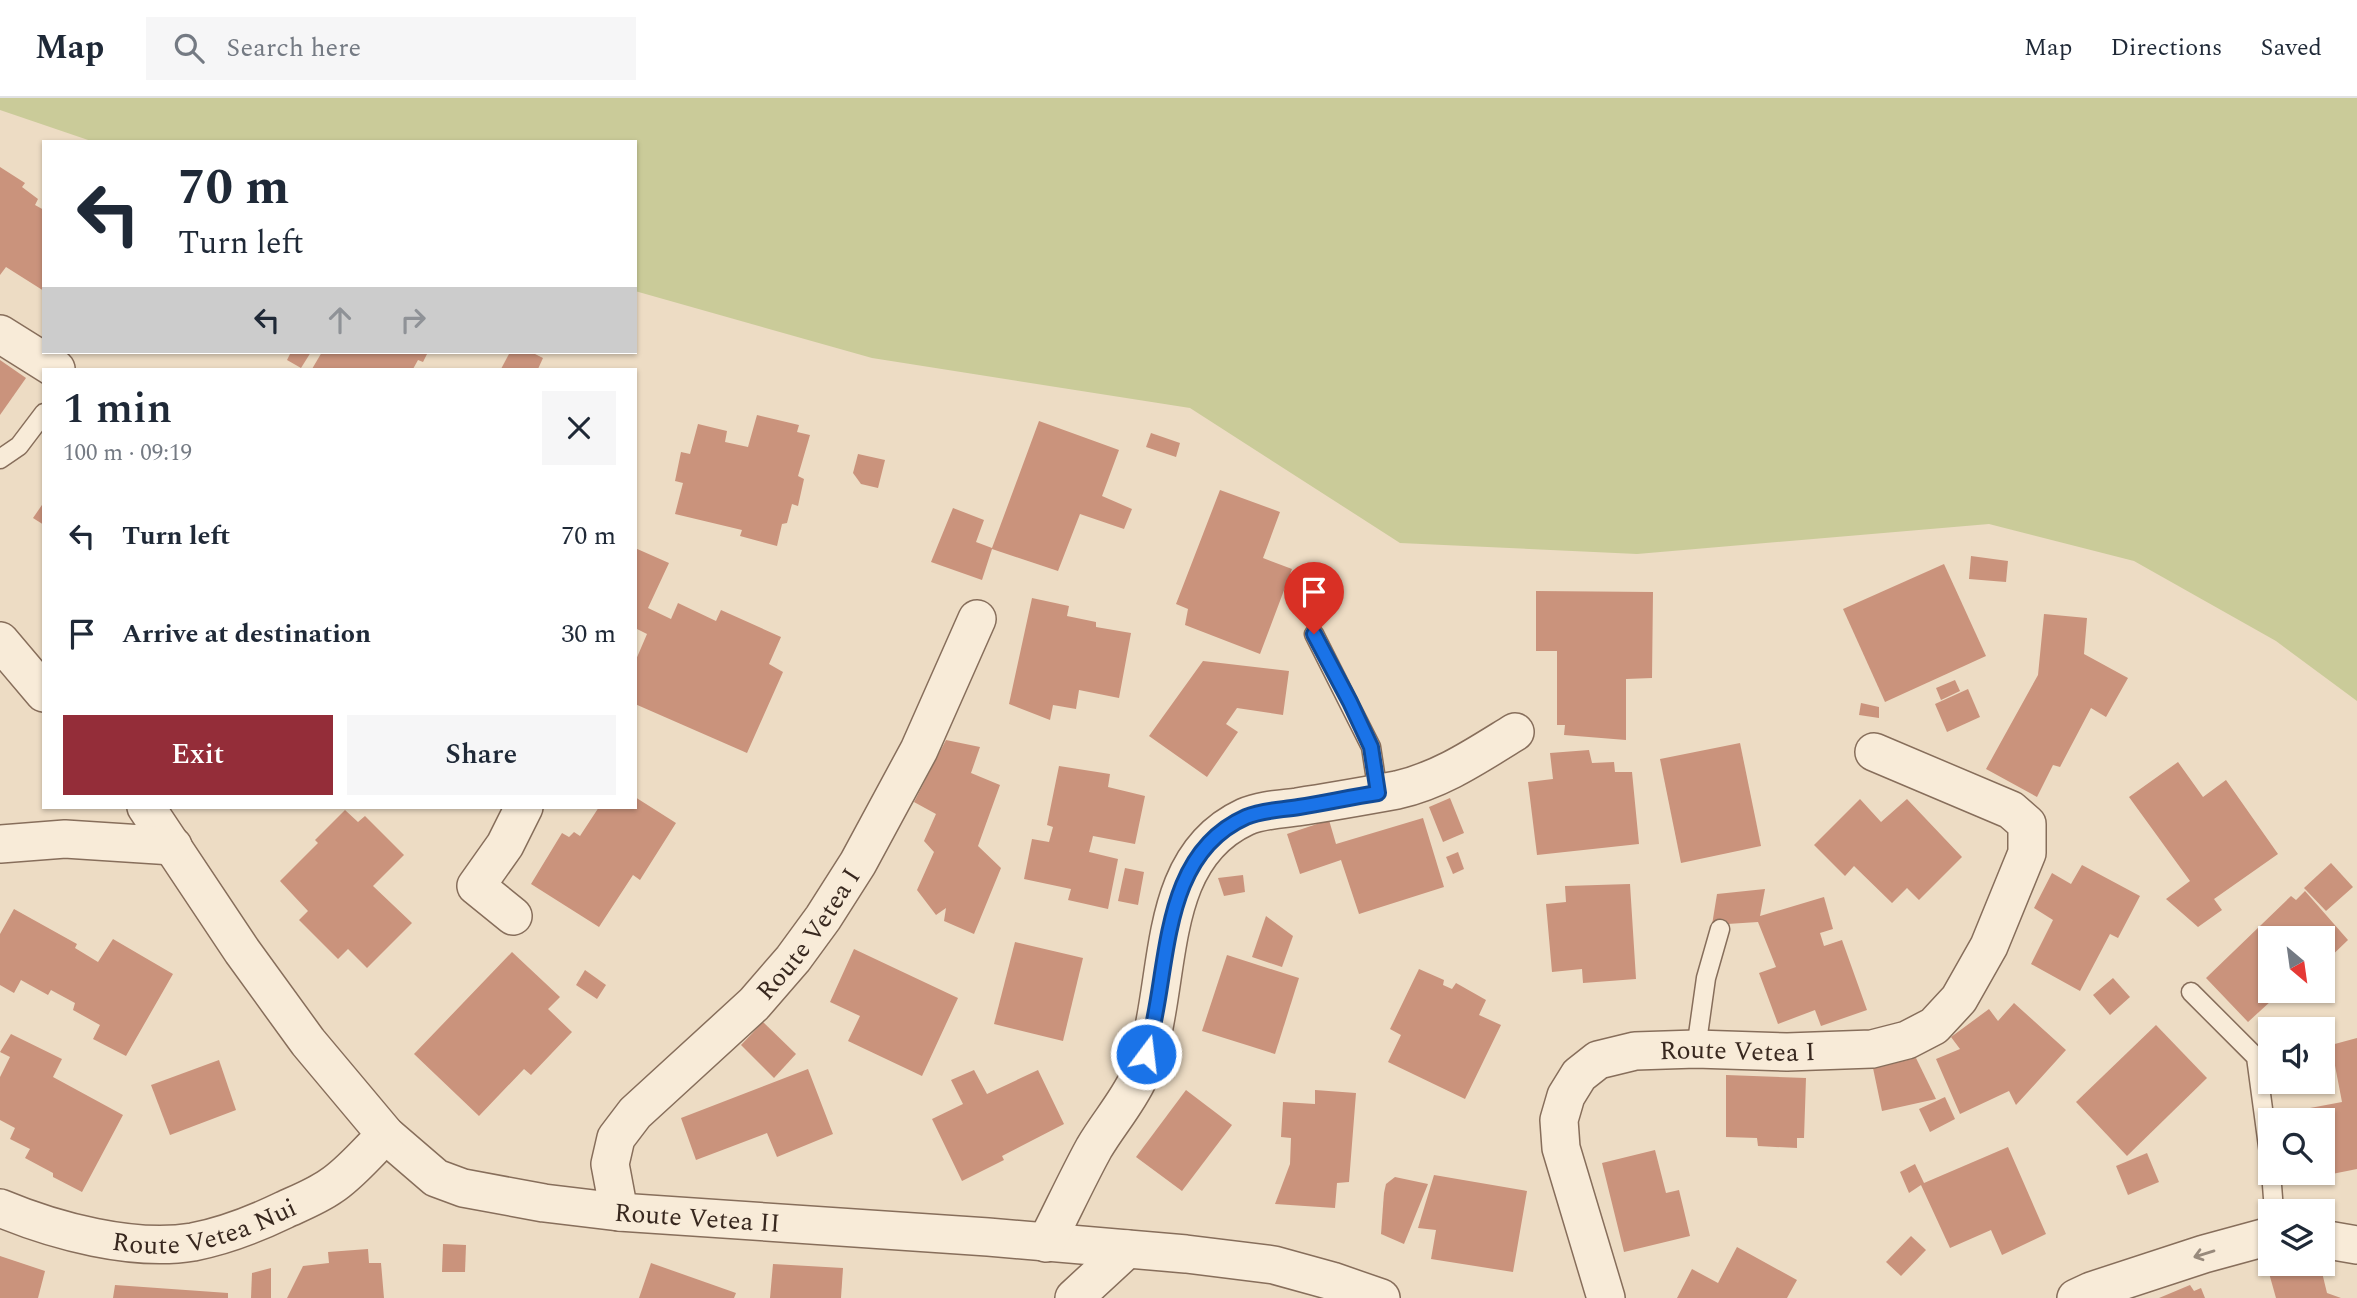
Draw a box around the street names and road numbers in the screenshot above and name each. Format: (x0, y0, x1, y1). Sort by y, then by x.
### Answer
street label: Route Vetea I (747, 860, 871, 1010)
street label: Route Vetea I (1659, 1030, 1816, 1073)
street label: Route Vetea Nui (110, 1188, 303, 1266)
street label: Route Vetea II (613, 1193, 781, 1244)

